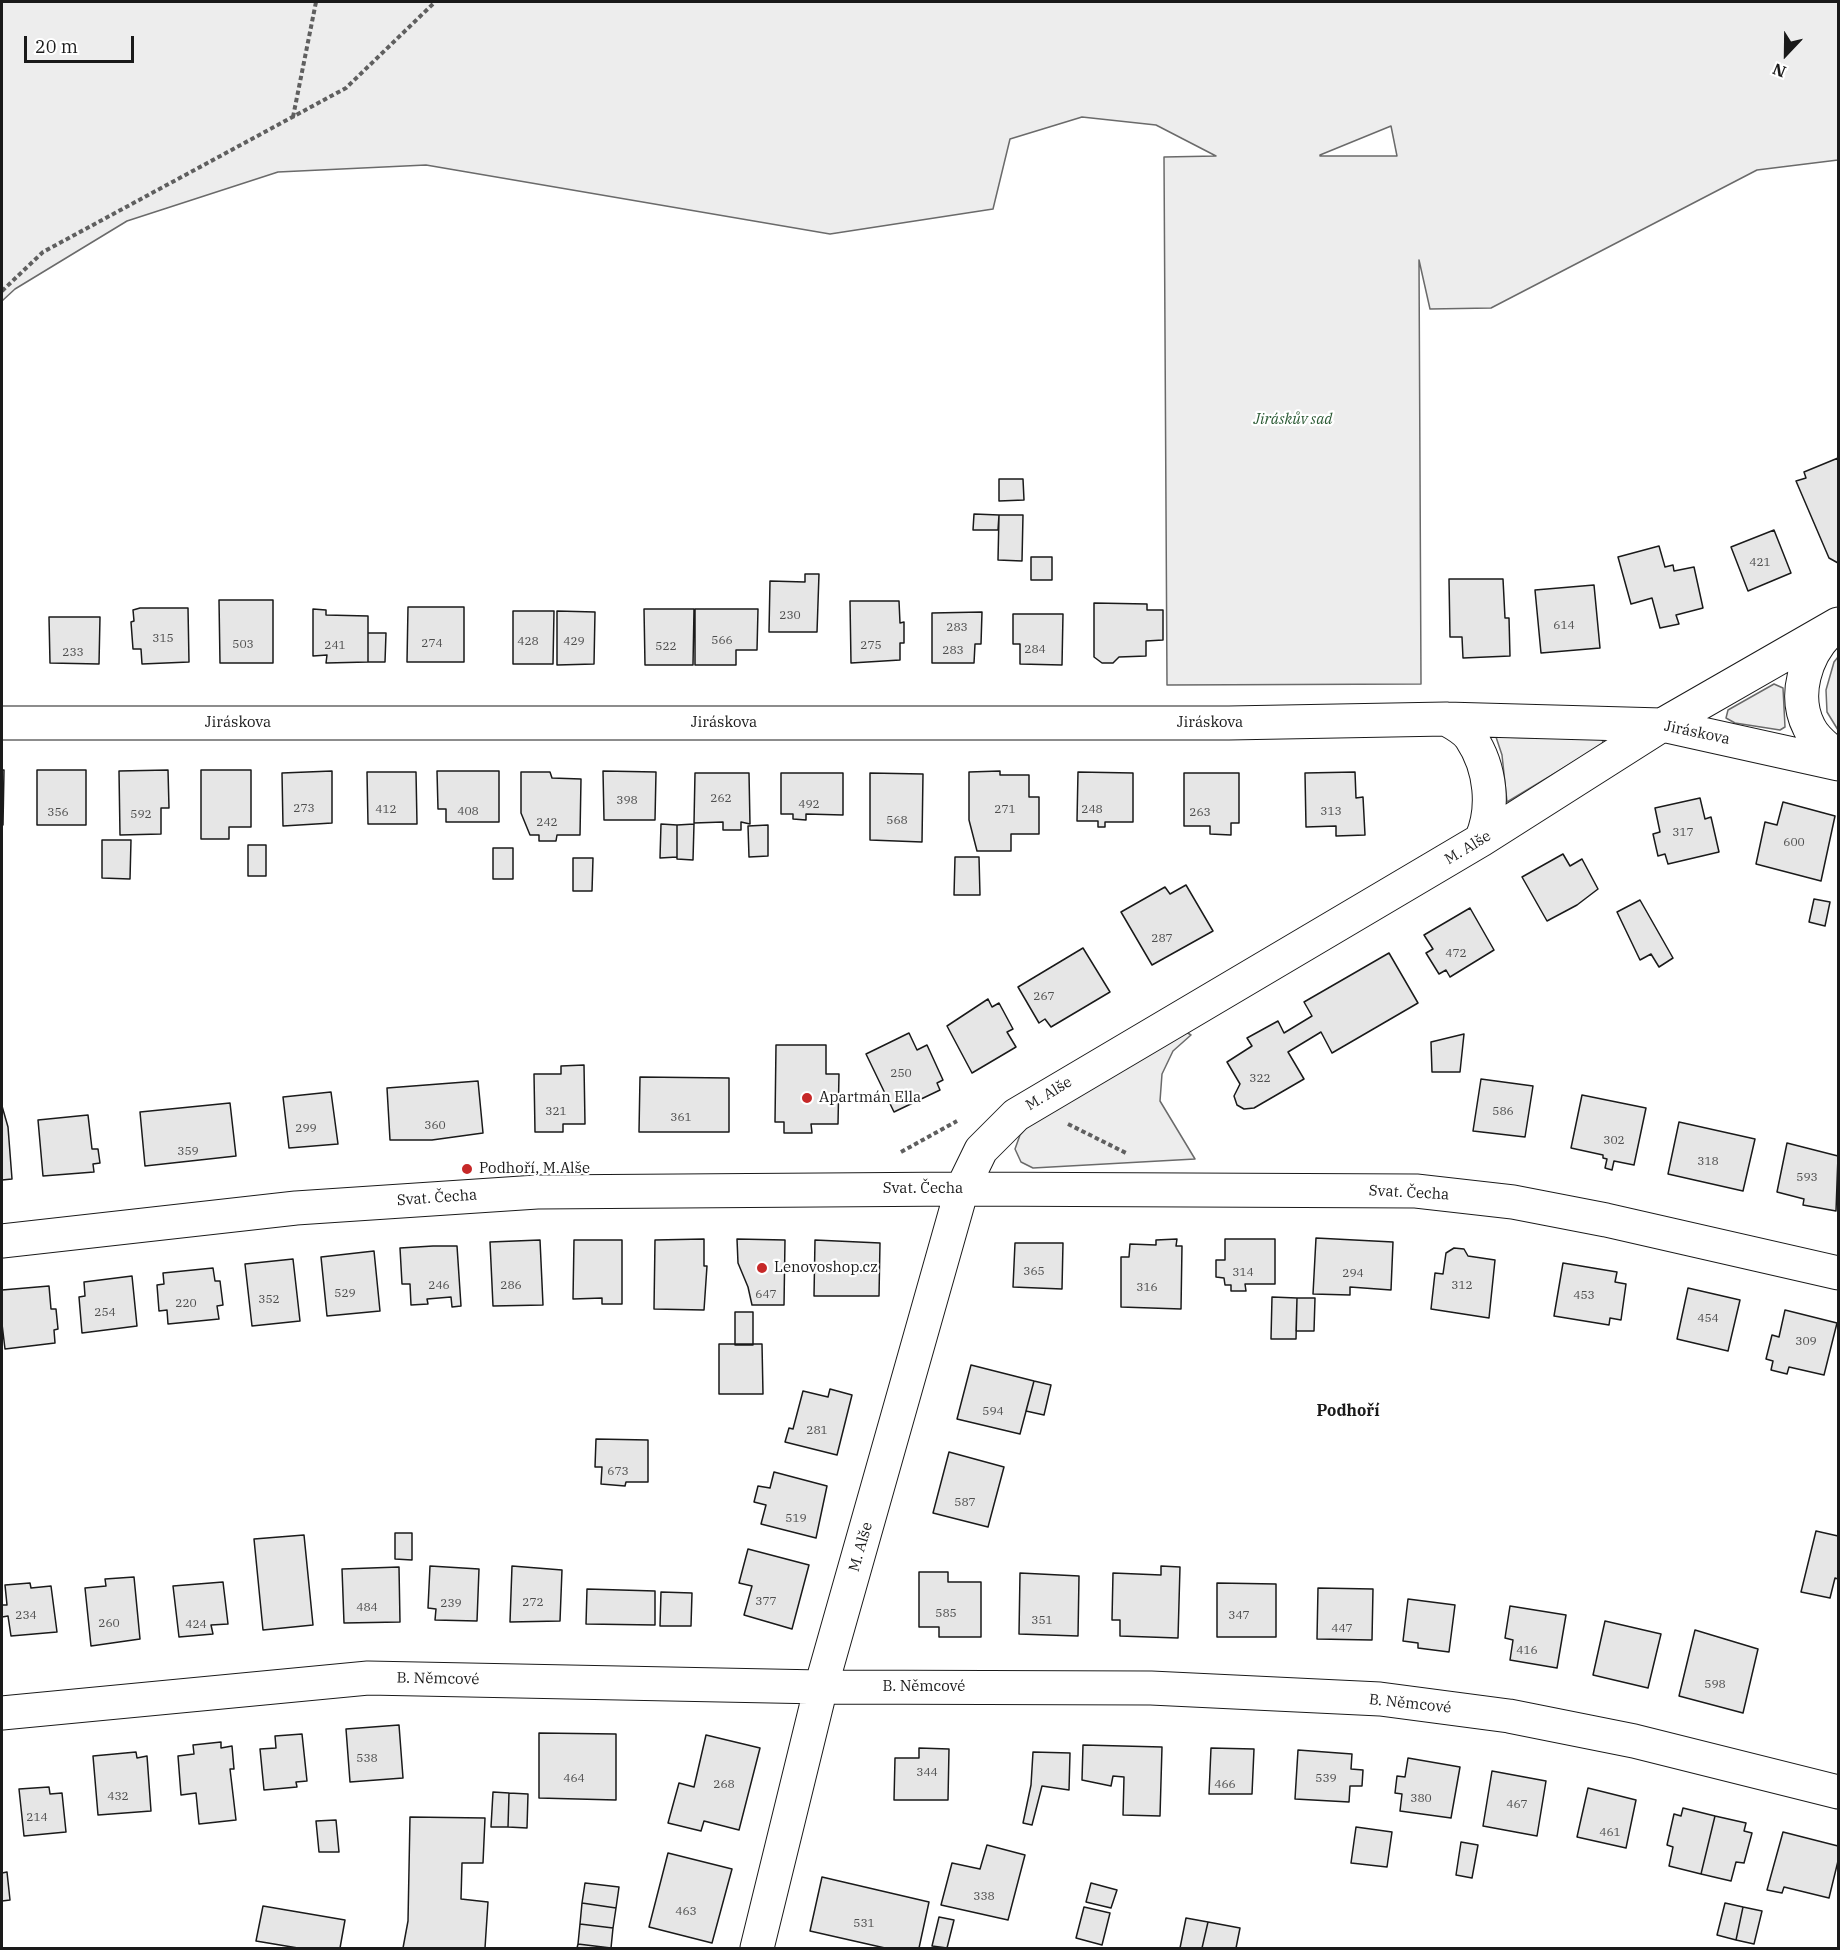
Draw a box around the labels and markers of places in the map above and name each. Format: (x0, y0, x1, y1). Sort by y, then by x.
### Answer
place label: Apartmán Ella (819, 1089, 921, 1107)
marker: Apartmán Ella (800, 1091, 814, 1105)
place label: Podhoří, M.Alše (479, 1160, 590, 1178)
marker: Podhoří, M.Alše (460, 1162, 474, 1176)
place label: Lenovoshop.cz (774, 1259, 878, 1277)
marker: Lenovoshop.cz (755, 1261, 769, 1275)

